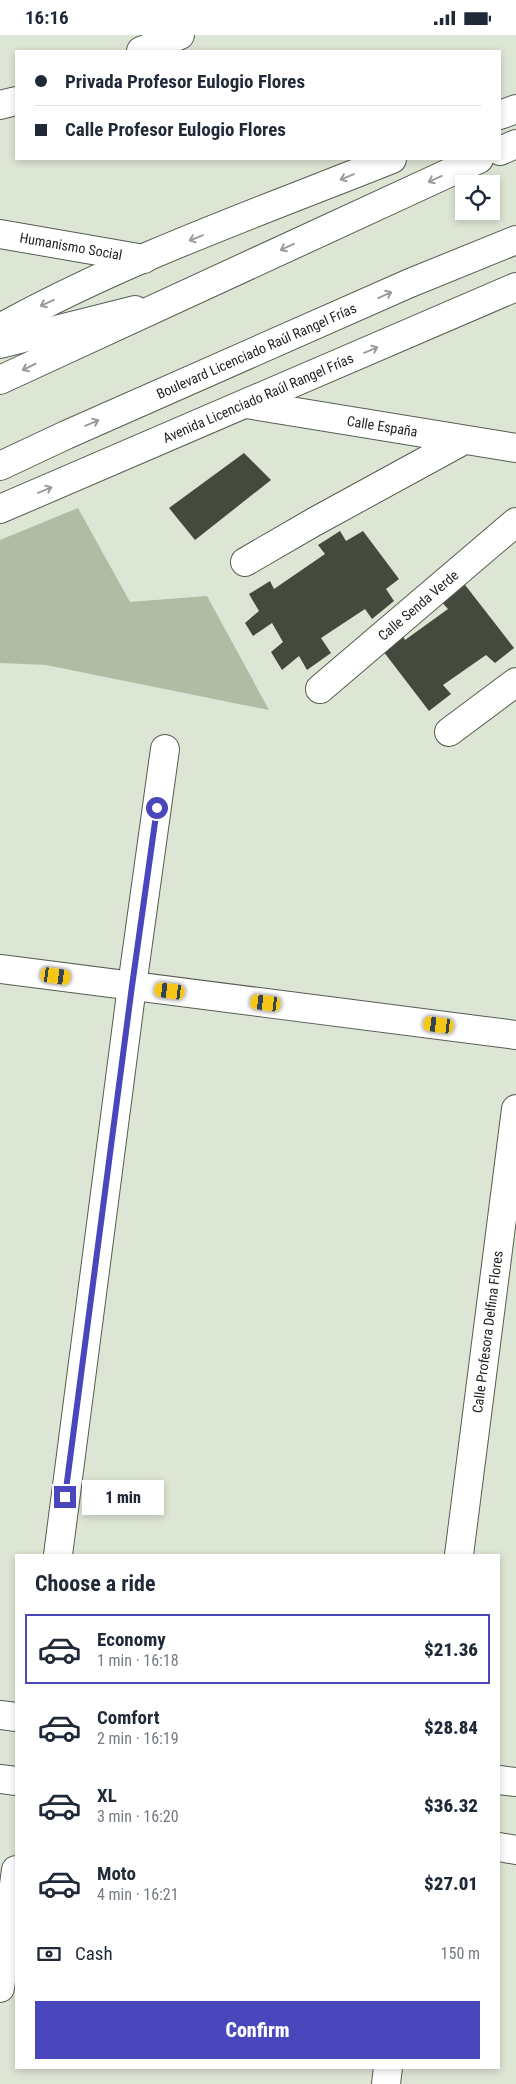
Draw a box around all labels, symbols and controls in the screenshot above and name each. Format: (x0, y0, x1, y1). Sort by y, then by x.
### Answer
text: 16:16 (25, 6, 69, 29)
text: Privada Profesor Eulogio Flores (65, 70, 305, 93)
text: Calle Profesor Eulogio Flores (65, 118, 286, 141)
one-way arrow (340, 173, 355, 182)
one-way arrow (428, 175, 443, 184)
map controls (455, 175, 500, 220)
button: locate (455, 175, 500, 220)
street label: Humanismo Social (18, 230, 123, 263)
one-way arrow (189, 234, 204, 243)
one-way arrow (280, 242, 295, 252)
one-way arrow (377, 289, 392, 299)
one-way arrow (40, 298, 55, 308)
street label: Boulevard Licenciado Raúl Rangel Frías (154, 300, 359, 402)
one-way arrow (363, 345, 378, 355)
street label: Avenida Licenciado Raúl Rangel Frías (160, 350, 356, 446)
one-way arrow (22, 362, 37, 372)
street label: Calle España (346, 413, 419, 440)
one-way arrow (84, 418, 99, 428)
one-way arrow (37, 484, 52, 494)
street label: Calle Senda Verde (375, 566, 462, 644)
route start (146, 797, 168, 819)
car (40, 966, 71, 986)
car (154, 982, 185, 1000)
car (250, 994, 281, 1012)
car (423, 1016, 454, 1034)
street label: Calle Profesora Delfina Flores (469, 1250, 506, 1414)
callout: 1 min (82, 1479, 165, 1515)
route end (54, 1486, 76, 1508)
text: 1 min (105, 1488, 141, 1507)
text: Choose a ride (35, 1571, 156, 1596)
icon: car (37, 1627, 82, 1672)
text: Economy (97, 1628, 166, 1651)
text: $21.36 (424, 1638, 478, 1661)
text: 1 min · 16:18 (97, 1651, 179, 1670)
icon: car (37, 1705, 82, 1750)
text: Comfort (97, 1706, 160, 1729)
text: $28.84 (424, 1716, 478, 1739)
text: 2 min · 16:19 (97, 1729, 179, 1748)
icon: car (37, 1783, 82, 1828)
text: XL (97, 1784, 117, 1807)
text: $36.32 (424, 1794, 478, 1817)
text: 3 min · 16:20 (97, 1807, 179, 1826)
icon: car (37, 1861, 82, 1906)
text: Moto (97, 1862, 136, 1885)
text: $27.01 (424, 1872, 478, 1895)
text: 4 min · 16:21 (97, 1885, 179, 1904)
icon: cash (35, 1940, 63, 1968)
text: Cash (75, 1942, 113, 1965)
text: 150 m (441, 1944, 480, 1963)
button: Confirm (35, 2001, 480, 2059)

